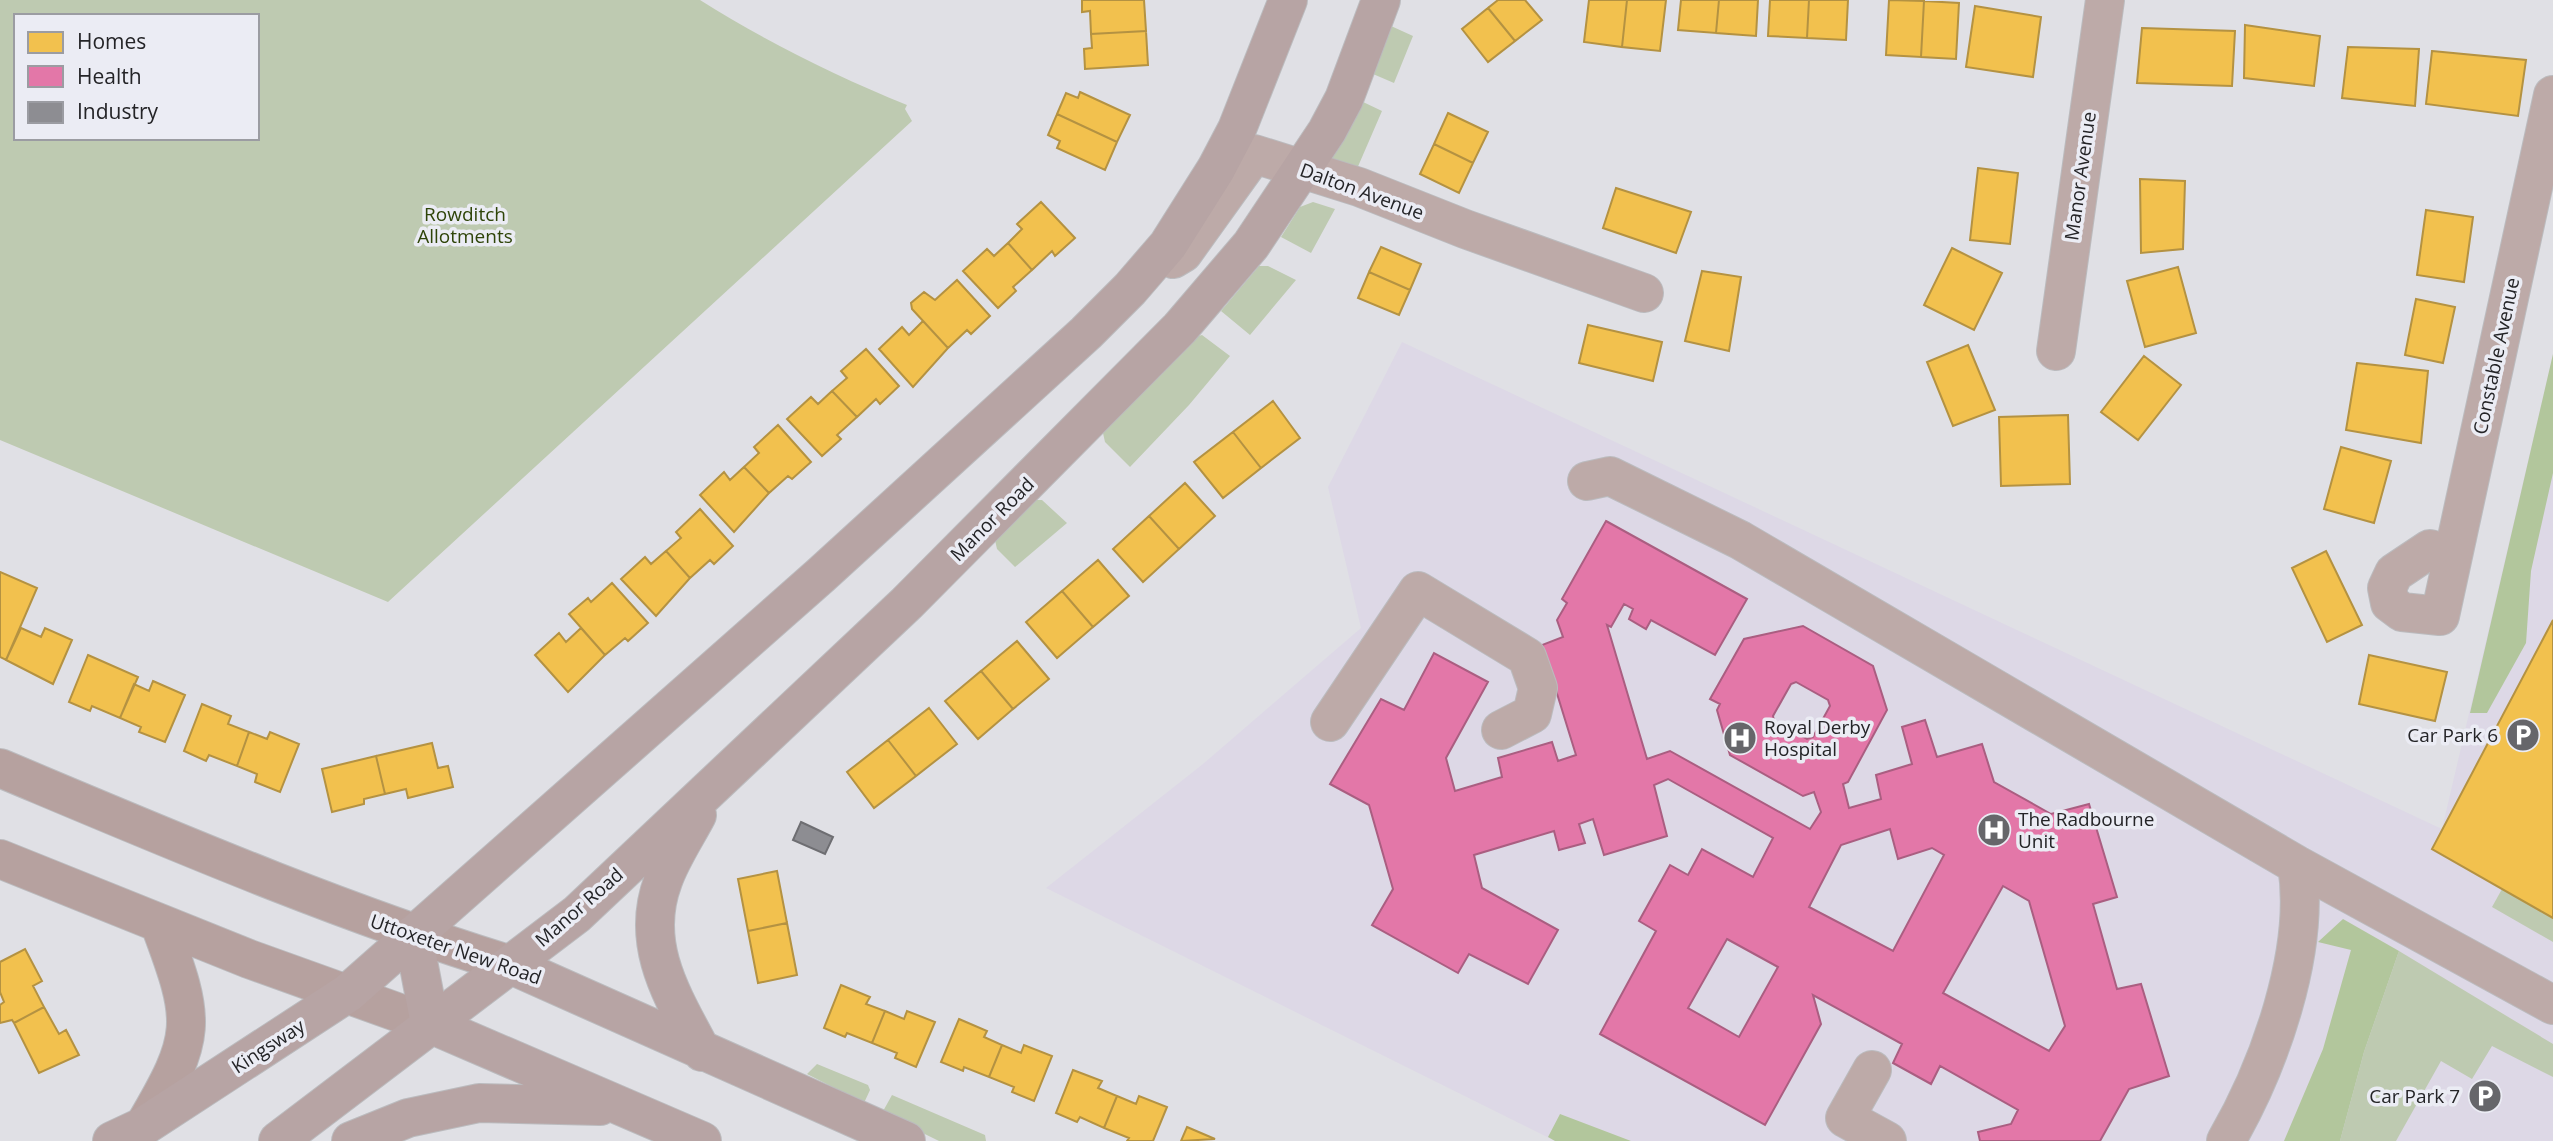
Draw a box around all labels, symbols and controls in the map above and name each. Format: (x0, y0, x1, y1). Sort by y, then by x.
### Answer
legend (14, 14, 259, 140)
text: Homes (77, 27, 146, 55)
text: Health (77, 62, 142, 90)
text: Industry (77, 97, 159, 125)
street label: Manor Avenue (2058, 110, 2102, 242)
street label: Dalton Avenue (1296, 157, 1428, 225)
park label: Rowditch Allotments (417, 201, 513, 249)
street label: Constable Avenue (2467, 275, 2525, 437)
street label: Manor Road (944, 471, 1040, 567)
place label: Royal Derby Hospital (1764, 714, 1871, 762)
parking icon: Car Park 6 (2504, 716, 2542, 754)
hospital icon: Royal Derby Hospital (1721, 719, 1759, 757)
place label: Car Park 6 (2407, 722, 2498, 748)
place label: The Radbourne Unit (2018, 806, 2154, 854)
hospital icon: The Radbourne Unit (1975, 811, 2013, 849)
street label: Manor Road (529, 862, 629, 952)
street label: Uttoxeter New Road (367, 907, 545, 991)
street label: Kingsway (226, 1012, 310, 1079)
parking icon: Car Park 7 (2466, 1077, 2504, 1115)
place label: Car Park 7 (2369, 1083, 2460, 1109)

